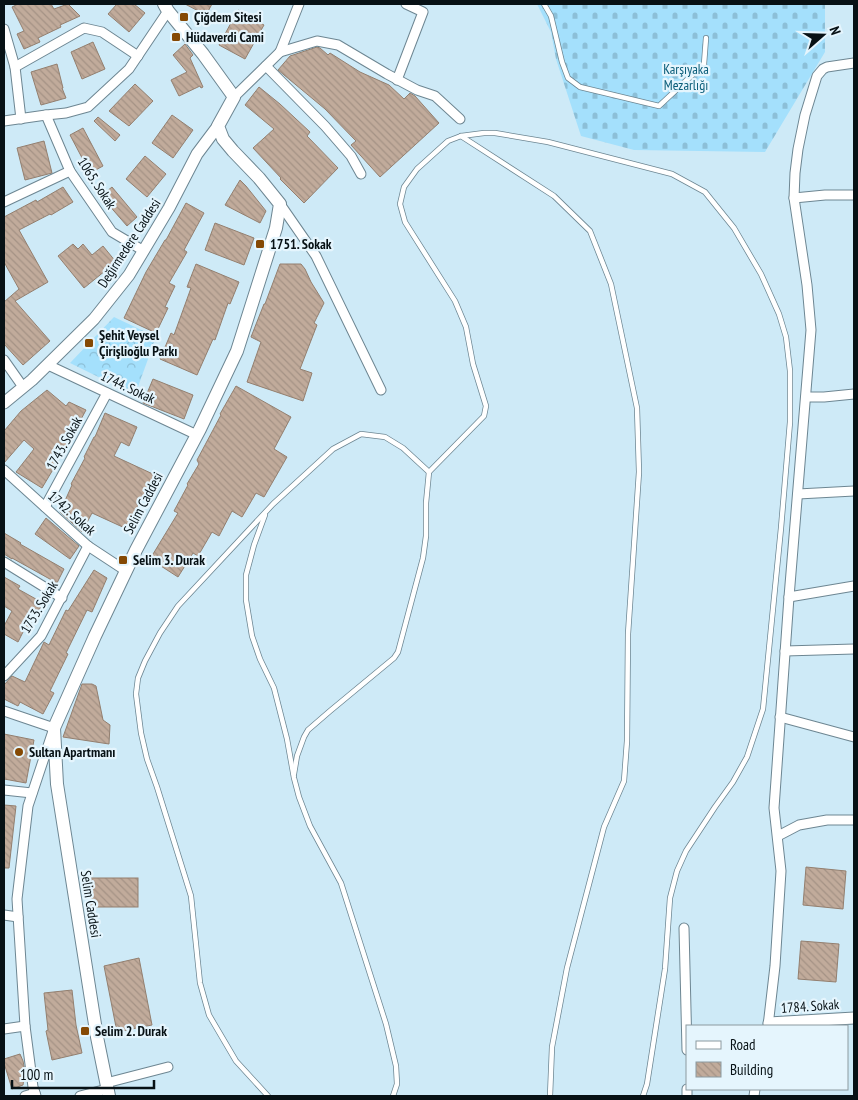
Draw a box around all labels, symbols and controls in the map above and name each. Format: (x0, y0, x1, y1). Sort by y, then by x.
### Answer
place label: Çiğdem Sitesi (194, 8, 262, 26)
north arrow (798, 10, 848, 60)
marker: Çiğdem Sitesi (178, 11, 190, 23)
text: N (825, 24, 845, 37)
place label: Hüdaverdi Cami (186, 28, 264, 46)
marker: Hüdaverdi Cami (170, 31, 182, 43)
park label: Karşıyaka Mezarlığı (663, 60, 709, 94)
street label: 1065. Sokak (74, 154, 121, 213)
street label: Değirmedere Caddesi (93, 195, 165, 291)
place label: 1751. Sokak (270, 235, 332, 253)
marker: 1751. Sokak (254, 238, 266, 250)
place label: Şehit Veysel Çirişlioğlu Parkı (99, 326, 177, 360)
marker: Şehit Veysel Çirişlioğlu Parkı (83, 337, 95, 349)
street label: 1744. Sokak (98, 367, 159, 408)
street label: 1743. Sokak (42, 413, 86, 473)
street label: Selim Caddesi (119, 469, 167, 537)
street label: 1742. Sokak (44, 487, 100, 540)
place label: Selim 3. Durak (133, 551, 205, 569)
marker: Selim 3. Durak (117, 554, 129, 566)
street label: 1753. Sokak (16, 577, 62, 637)
place label: Sultan Apartmanı (29, 743, 115, 761)
marker: Sultan Apartmanı (13, 746, 25, 758)
street label: Selim Caddesi (77, 869, 105, 939)
street label: 1784. Sokak (780, 995, 840, 1017)
place label: Selim 2. Durak (95, 1022, 167, 1040)
marker: Selim 2. Durak (79, 1025, 91, 1037)
legend (686, 1025, 848, 1090)
text: Road (730, 1035, 756, 1054)
scale bar (12, 1058, 155, 1090)
text: Building (730, 1060, 773, 1079)
text: 100 m (20, 1065, 53, 1084)

